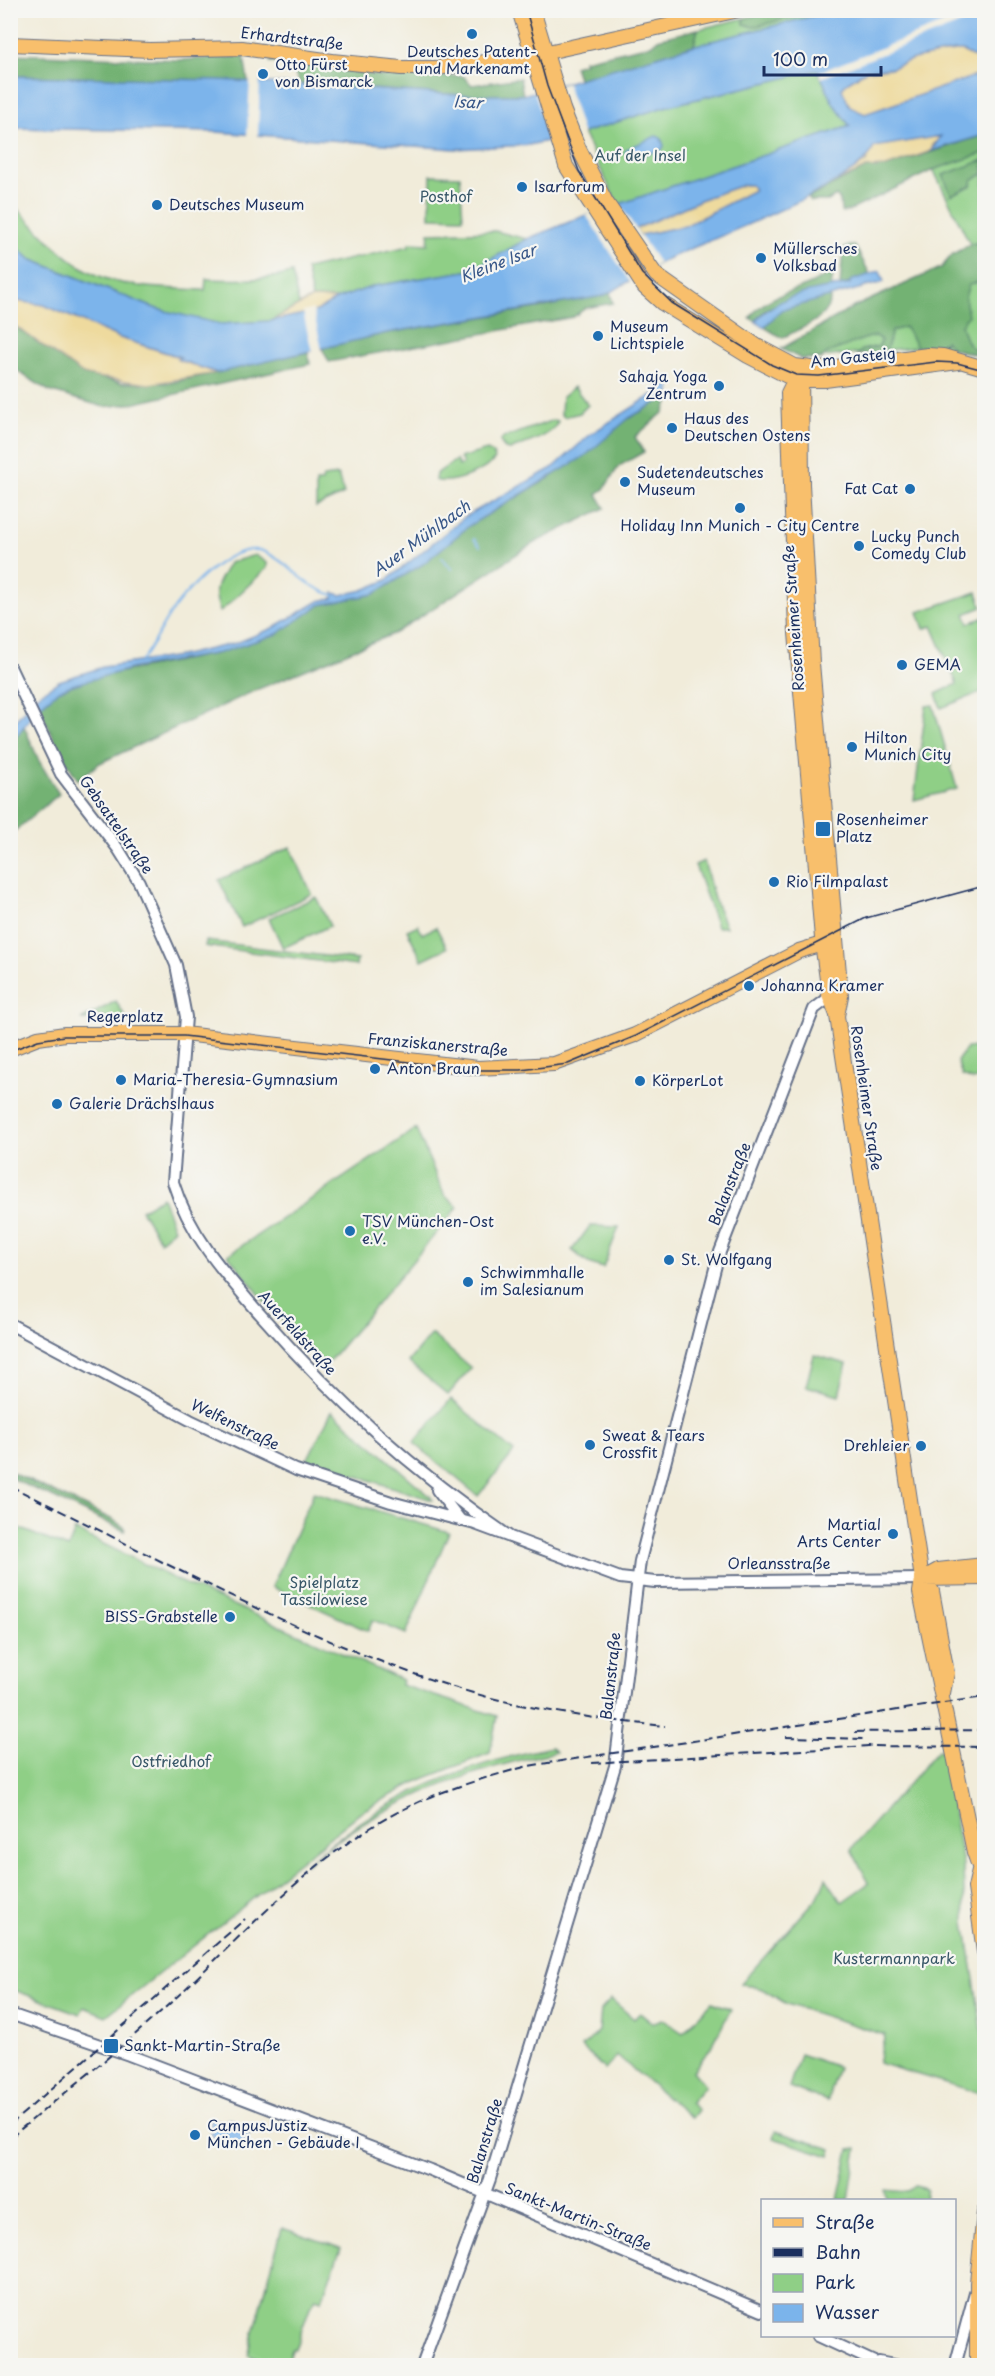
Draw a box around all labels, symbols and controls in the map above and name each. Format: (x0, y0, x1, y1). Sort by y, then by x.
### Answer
street label: Erhardtstraße (240, 20, 345, 55)
marker: Deutsches Patent- und Markenamt (465, 27, 479, 41)
place label: Deutsches Patent- und Markenamt (407, 39, 537, 79)
scale bar (764, 39, 881, 77)
text: 100 m (773, 45, 828, 72)
place label: Otto Fürst von Bismarck (275, 52, 373, 92)
marker: Otto Fürst von Bismarck (256, 67, 270, 81)
water label: Isar (453, 88, 486, 114)
park label: Auf der Insel (594, 143, 686, 166)
place label: Isarforum (534, 174, 605, 197)
marker: Isarforum (515, 180, 529, 194)
park label: Posthof (420, 184, 474, 207)
place label: Deutsches Museum (169, 192, 305, 215)
marker: Deutsches Museum (150, 198, 164, 212)
water label: Kleine Isar (456, 236, 542, 288)
place label: Müllersches Volksbad (773, 236, 858, 276)
marker: Müllersches Volksbad (754, 251, 768, 265)
place label: Museum Lichtspiele (610, 314, 684, 354)
marker: Museum Lichtspiele (591, 329, 605, 343)
street label: Am Gasteig (809, 341, 897, 372)
place label: Sahaja Yoga Zentrum (619, 364, 708, 404)
marker: Sahaja Yoga Zentrum (712, 379, 726, 393)
place label: Haus des Deutschen Ostens (684, 406, 810, 446)
marker: Haus des Deutschen Ostens (665, 421, 679, 435)
place label: Sudetendeutsches Museum (637, 460, 764, 500)
marker: Sudetendeutsches Museum (618, 475, 632, 489)
place label: Fat Cat (844, 476, 898, 499)
marker: Fat Cat (903, 482, 917, 496)
water label: Auer Mühlbach (366, 493, 475, 581)
marker: Holiday Inn Munich - City Centre (733, 501, 747, 515)
place label: Holiday Inn Munich - City Centre (621, 513, 859, 536)
place label: Lucky Punch Comedy Club (871, 524, 966, 564)
marker: Lucky Punch Comedy Club (852, 539, 866, 553)
street label: Rosenheimer Straße (776, 544, 809, 692)
place label: GEMA (914, 652, 961, 675)
marker: GEMA (895, 658, 909, 672)
place label: Hilton Munich City (864, 725, 951, 765)
marker: Hilton Munich City (845, 740, 859, 754)
street label: Gebsattelstraße (75, 770, 160, 878)
place label: Rosenheimer Platz (836, 807, 928, 847)
marker: Rosenheimer Platz (814, 820, 832, 838)
place label: Rio Filmpalast (786, 869, 888, 892)
marker: Rio Filmpalast (767, 875, 781, 889)
place label: Johanna Kramer (761, 973, 884, 996)
marker: Johanna Kramer (742, 979, 756, 993)
street label: Regerplatz (87, 1004, 163, 1027)
street label: Rosenheimer Straße (846, 1024, 889, 1172)
street label: Franziskanerstraße (367, 1026, 509, 1061)
place label: Anton Braun (387, 1056, 480, 1079)
marker: Anton Braun (368, 1062, 382, 1076)
place label: Maria-Theresia-Gymnasium (133, 1067, 338, 1090)
place label: KörperLot (652, 1068, 723, 1091)
marker: Maria-Theresia-Gymnasium (114, 1073, 128, 1087)
marker: KörperLot (633, 1074, 647, 1088)
place label: Galerie Drächslhaus (69, 1091, 214, 1114)
marker: Galerie Drächslhaus (50, 1097, 64, 1111)
street label: Balanstraße (701, 1138, 756, 1229)
place label: TSV München-Ost e.V. (362, 1209, 494, 1249)
marker: TSV München-Ost e.V. (343, 1224, 357, 1238)
place label: St. Wolfgang (681, 1247, 772, 1270)
marker: St. Wolfgang (662, 1253, 676, 1267)
place label: Schwimmhalle im Salesianum (480, 1260, 584, 1300)
marker: Schwimmhalle im Salesianum (461, 1275, 475, 1289)
street label: Auerfeldstraße (253, 1284, 343, 1380)
street label: Welfenstraße (187, 1392, 284, 1455)
place label: Sweat & Tears Crossfit (602, 1423, 705, 1463)
place label: Drehleier (844, 1433, 909, 1456)
marker: Sweat & Tears Crossfit (583, 1438, 597, 1452)
marker: Drehleier (914, 1439, 928, 1453)
place label: Martial Arts Center (797, 1512, 881, 1552)
marker: Martial Arts Center (886, 1527, 900, 1541)
street label: Orleansstraße (728, 1551, 830, 1574)
park label: Spielplatz Tassilowiese (280, 1570, 368, 1610)
place label: BISS-Grabstelle (104, 1604, 218, 1627)
marker: BISS-Grabstelle (223, 1610, 237, 1624)
street label: Balanstraße (593, 1631, 626, 1721)
park label: Ostfriedhof (131, 1749, 212, 1772)
park label: Kustermannpark (833, 1946, 955, 1969)
place label: Sankt-Martin-Straße (124, 2033, 281, 2056)
marker: Sankt-Martin-Straße (102, 2037, 120, 2055)
street label: Balanstraße (460, 2095, 507, 2186)
place label: CampusJustiz München - Gebäude I (207, 2113, 360, 2153)
marker: CampusJustiz München - Gebäude I (188, 2128, 202, 2142)
street label: Sankt-Martin-Straße (502, 2176, 655, 2256)
legend (761, 2199, 956, 2337)
text: Straße (815, 2208, 875, 2235)
text: Bahn (815, 2238, 861, 2265)
text: Park (815, 2268, 855, 2295)
text: Wasser (815, 2298, 880, 2325)

